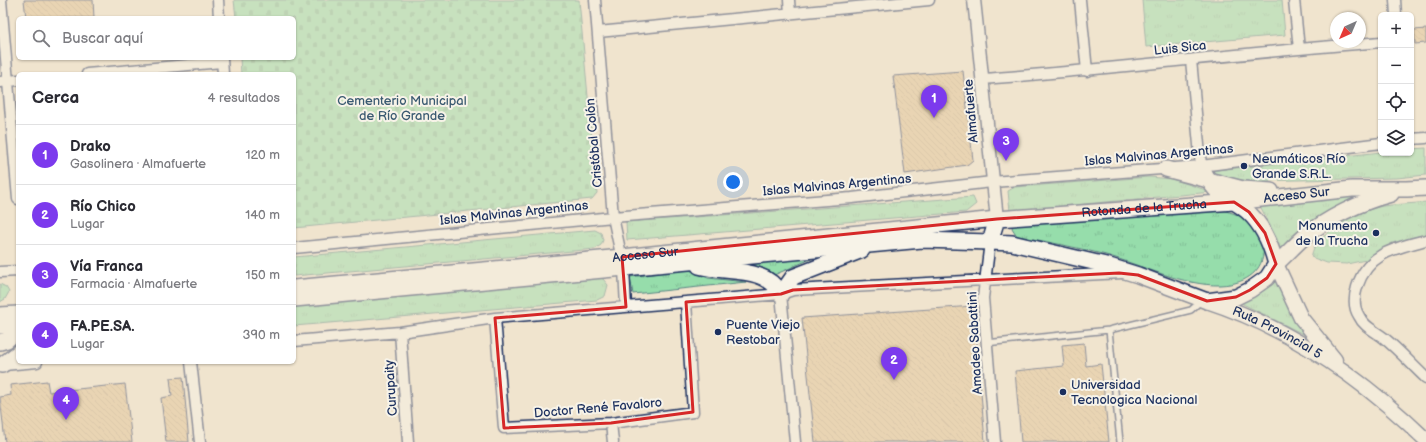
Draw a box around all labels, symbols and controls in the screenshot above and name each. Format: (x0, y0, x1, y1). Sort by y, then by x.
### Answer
north arrow (1330, 12, 1366, 48)
map controls (1378, 12, 1414, 156)
button: + (1378, 12, 1414, 48)
search box (16, 16, 296, 60)
icon: search (30, 27, 52, 49)
text: Buscar aquí (62, 29, 143, 48)
street label: Luis Sica (1153, 37, 1207, 59)
button: − (1378, 48, 1414, 84)
street label: Almafuerte (960, 78, 982, 143)
button: locate (1378, 84, 1414, 120)
pin: 1 (921, 85, 947, 118)
text: Cerca (32, 88, 79, 108)
text: 4 resultados (208, 90, 280, 106)
park label: Cementerio Municipal de Río Grande (337, 93, 467, 124)
street label: Cristóbal Colón (582, 98, 606, 188)
button: layers (1378, 120, 1414, 156)
pin: 3 (993, 128, 1019, 161)
text: Drako (70, 137, 111, 156)
street label: Islas Malvinas Argentinas (1084, 140, 1235, 169)
text: 1 (42, 147, 48, 163)
text: 120 m (245, 147, 280, 163)
place label: Neumáticos Río Grande S.R.L. (1252, 151, 1346, 182)
text: Gasolinera · Almafuerte (70, 156, 206, 172)
marker: Neumáticos Río Grande S.R.L. (1239, 161, 1249, 171)
street label: Islas Malvinas Argentinas (762, 170, 913, 199)
your location (723, 172, 743, 192)
street label: Acceso Sur (1263, 184, 1331, 207)
street label: Rotonda de la Trucha (1081, 196, 1207, 221)
text: Río Chico (70, 197, 136, 216)
street label: Islas Malvinas Argentinas (439, 197, 590, 229)
text: 2 (41, 207, 49, 223)
text: 140 m (245, 207, 280, 223)
text: Lugar (70, 216, 104, 232)
place label: Monumento de la Trucha (1295, 218, 1368, 249)
marker: Monumento de la Trucha (1371, 228, 1381, 238)
street label: Acceso Sur (612, 243, 679, 266)
text: Vía Franca (70, 257, 143, 276)
text: 3 (41, 267, 49, 283)
text: 150 m (246, 267, 280, 283)
text: Farmacia · Almafuerte (70, 276, 197, 292)
street label: Amadeo Sabattini (964, 291, 986, 395)
street label: Ruta Provincial 5 (1230, 303, 1325, 362)
text: FA.PE.SA. (70, 317, 135, 336)
place label: Puente Viejo Restobar (726, 317, 800, 348)
text: 4 (41, 327, 49, 343)
text: 390 m (243, 327, 280, 343)
marker: Puente Viejo Restobar (713, 327, 723, 337)
text: Lugar (70, 336, 104, 352)
pin: 2 (881, 347, 907, 380)
street label: Curupaity (381, 359, 401, 417)
place label: Universidad Tecnologica Nacional (1071, 377, 1197, 408)
pin: 4 (53, 387, 79, 420)
marker: Universidad Tecnologica Nacional (1058, 387, 1068, 397)
street label: Doctor René Favaloro (533, 394, 663, 422)

